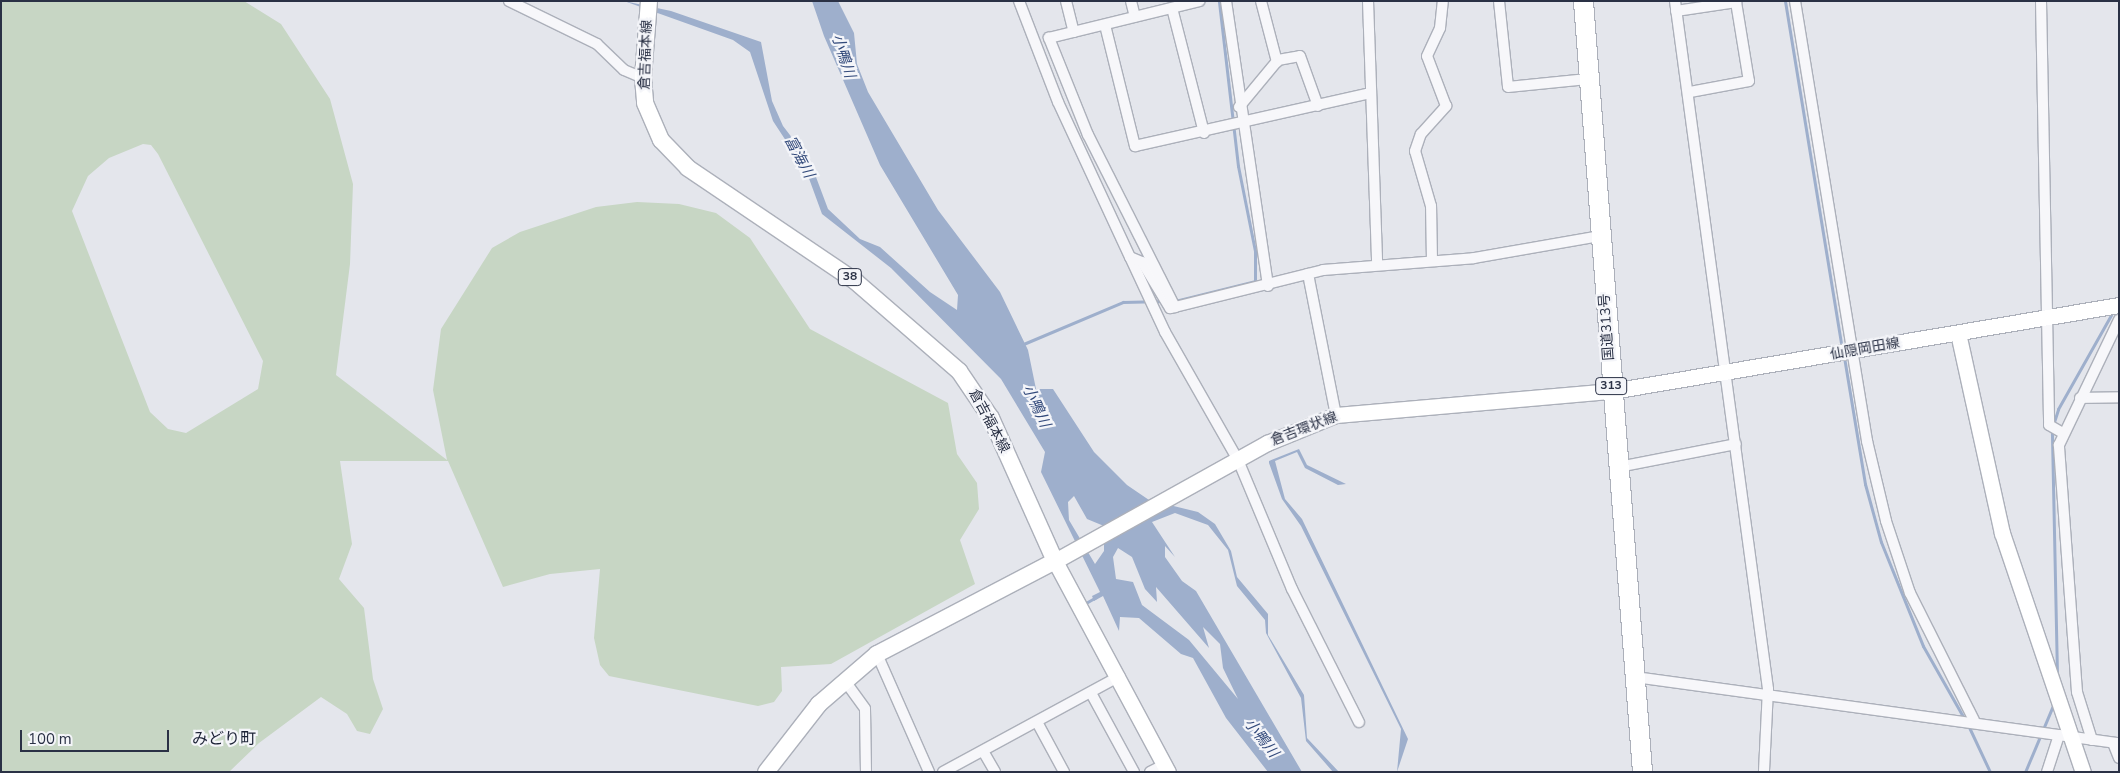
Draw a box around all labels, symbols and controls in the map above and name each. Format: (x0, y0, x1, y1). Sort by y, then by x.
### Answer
street label: 倉吉福本線 (636, 20, 656, 90)
water label: 小鴨川 (827, 32, 859, 80)
water label: 富海川 (780, 133, 818, 181)
road number: 38 (838, 268, 862, 286)
street label: 国道313号 (1596, 293, 1618, 361)
street label: 仙隠岡田線 (1829, 335, 1901, 363)
road number: 313 (1595, 376, 1627, 396)
water label: 小鴨川 (1018, 382, 1054, 430)
street label: 倉吉福本線 (965, 386, 1013, 456)
street label: 倉吉環状線 (1268, 409, 1340, 449)
water label: 小鴨川 (1240, 715, 1282, 761)
scale bar (22, 720, 171, 752)
text: 100 m (28, 729, 72, 749)
district label: みどり町 (192, 729, 256, 749)

